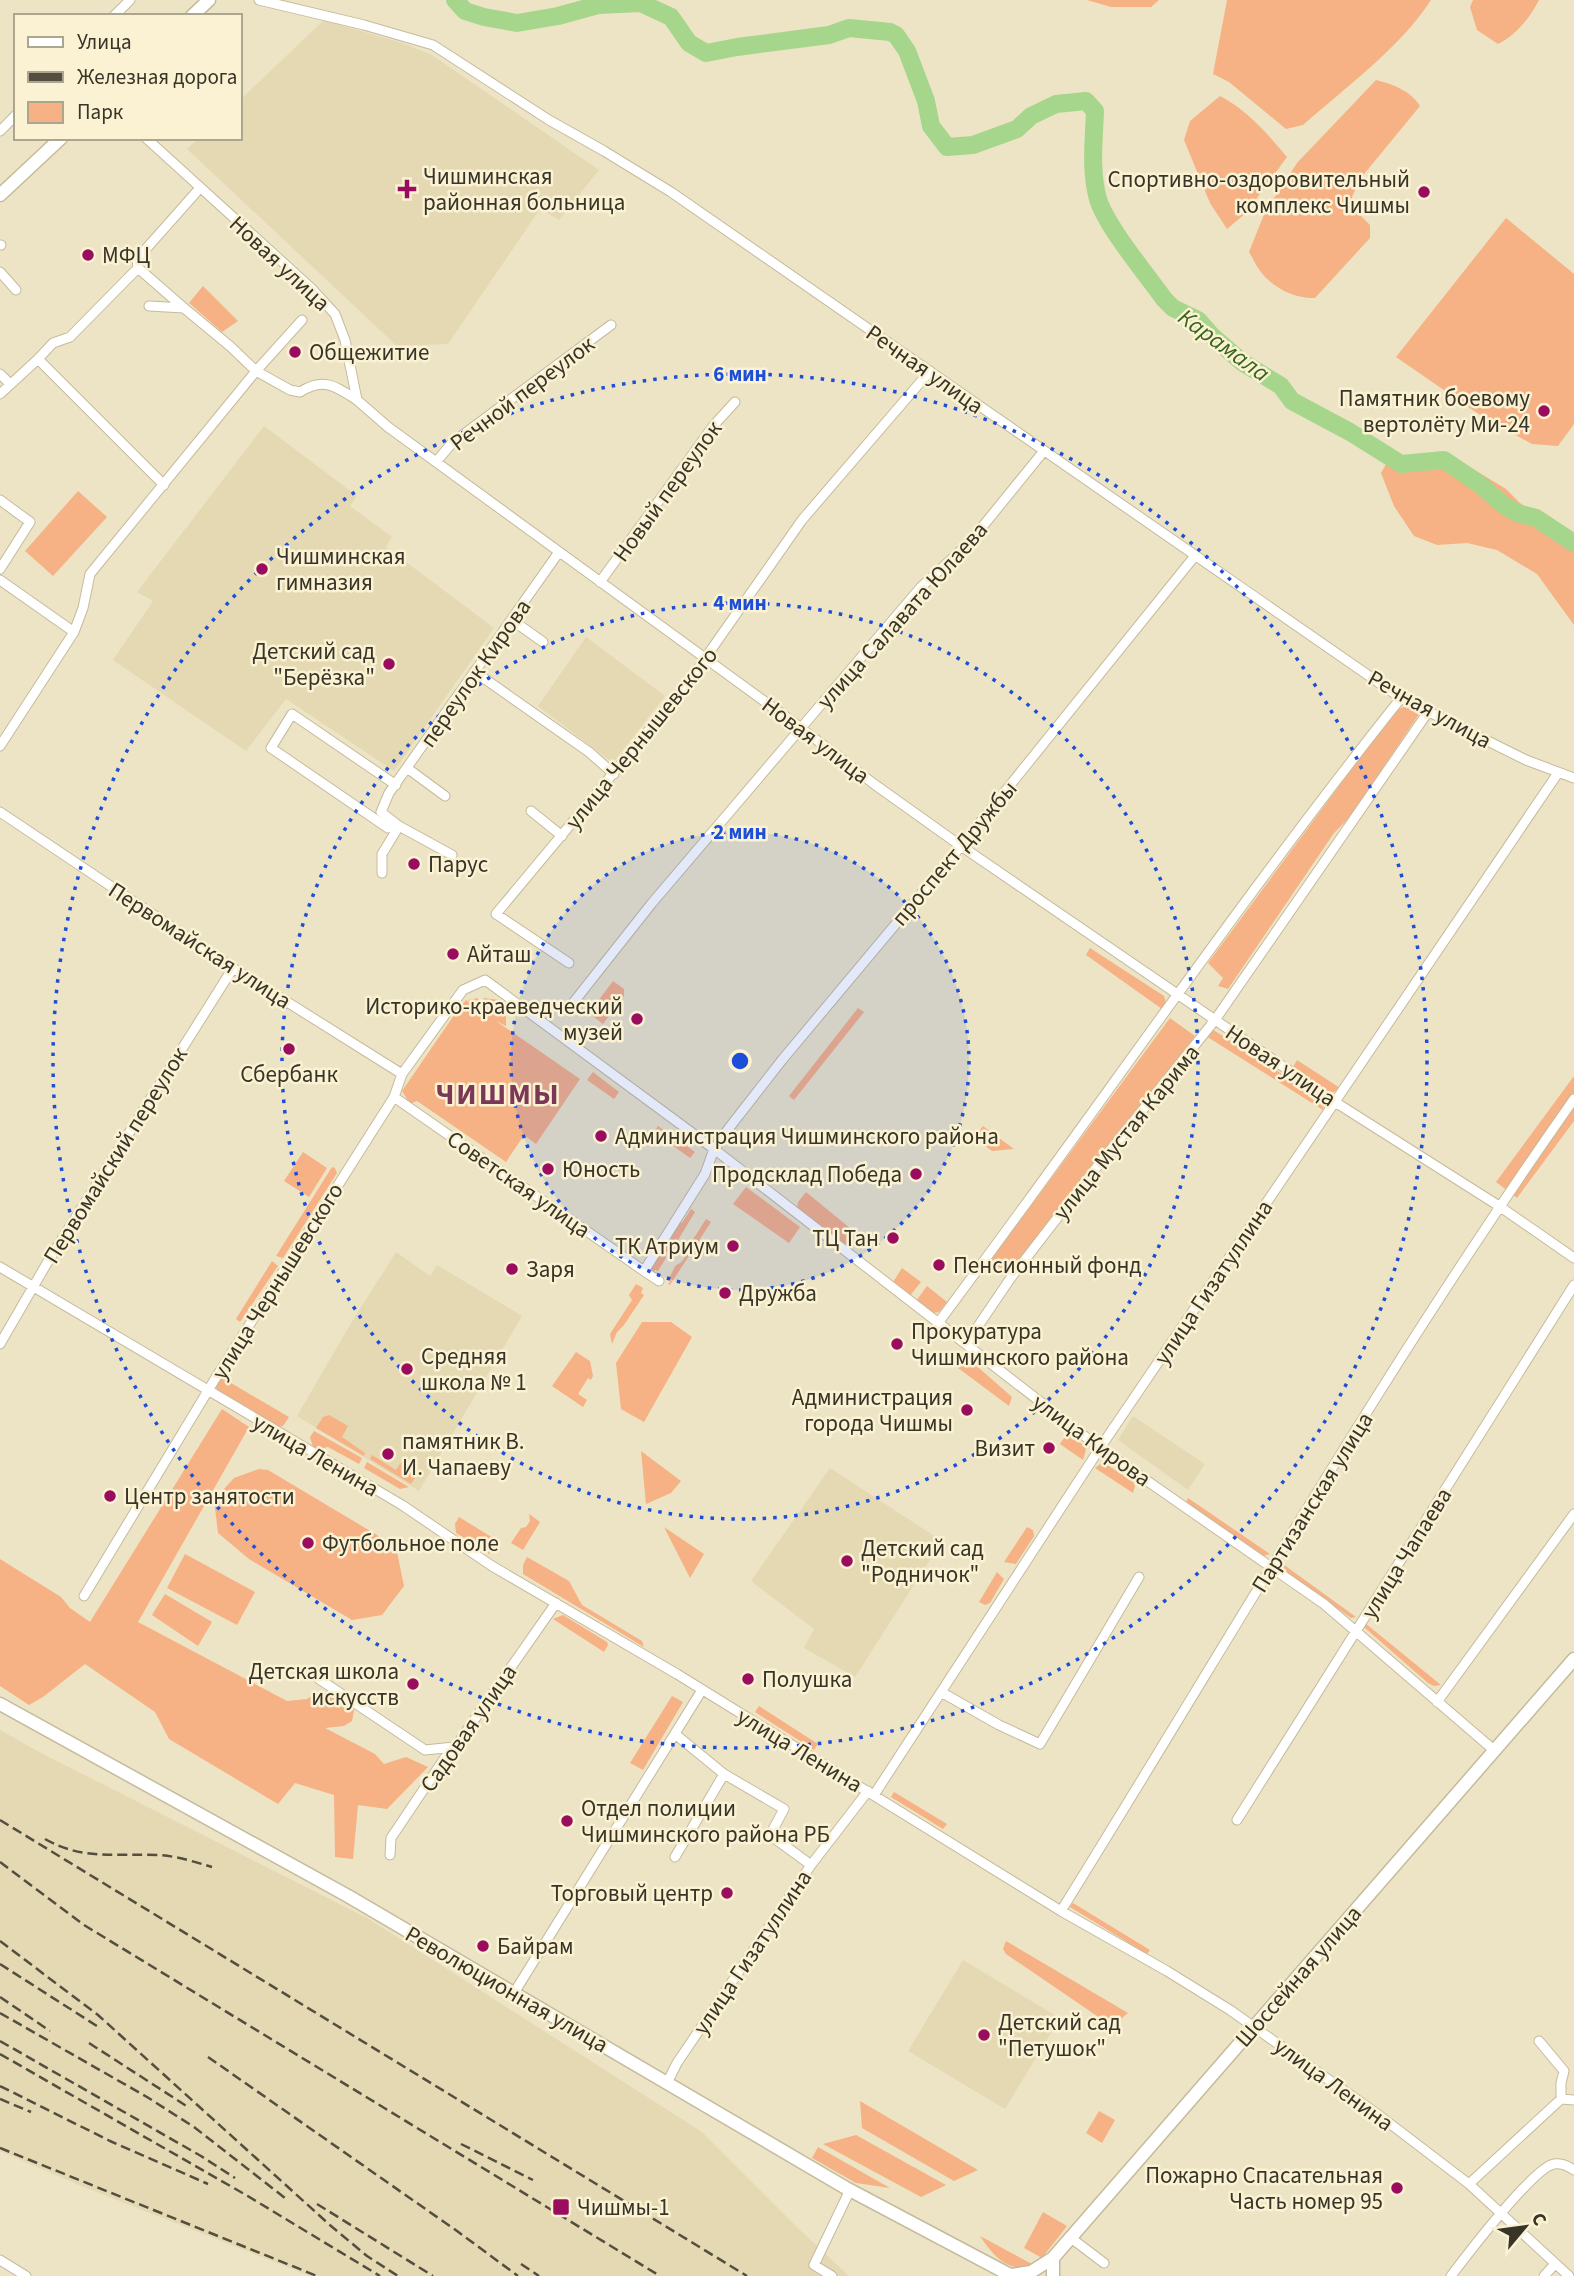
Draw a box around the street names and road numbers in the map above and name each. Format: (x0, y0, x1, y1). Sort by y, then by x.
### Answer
street label: Новая улица (222, 208, 338, 319)
street label: Речная улица (859, 317, 990, 422)
street label: Речной переулок (443, 328, 602, 459)
street label: Новый переулок (605, 413, 730, 569)
street label: улица Салавата Юлаева (809, 514, 996, 716)
street label: переулок Кирова (412, 592, 539, 754)
street label: улица Чернышевского (557, 640, 725, 837)
street label: Речная улица (1362, 662, 1498, 757)
street label: Новая улица (755, 689, 877, 792)
street label: проспект Дружбы (884, 773, 1025, 933)
street label: Первомайская улица (102, 874, 298, 1017)
street label: Новая улица (1219, 1016, 1343, 1115)
street label: улица Мустая Карима (1045, 1037, 1208, 1227)
street label: Первомайский переулок (35, 1040, 196, 1270)
street label: Советская улица (440, 1123, 597, 1246)
street label: улица Чернышевского (203, 1176, 351, 1386)
street label: улица Гизатуллина (1146, 1193, 1281, 1371)
street label: улица Кирова (1025, 1386, 1158, 1495)
street label: улица Ленина (246, 1406, 385, 1505)
street label: Партизанская улица (1243, 1406, 1381, 1599)
street label: улица Чапаева (1353, 1481, 1460, 1625)
street label: Садовая улица (412, 1658, 525, 1799)
street label: улица Ленина (731, 1700, 869, 1801)
street label: улица Гизатуллина (685, 1863, 820, 2041)
street label: Шоссейная улица (1227, 1898, 1369, 2054)
street label: Революционная улица (399, 1918, 614, 2061)
street label: улица Ленина (1267, 2030, 1401, 2139)

